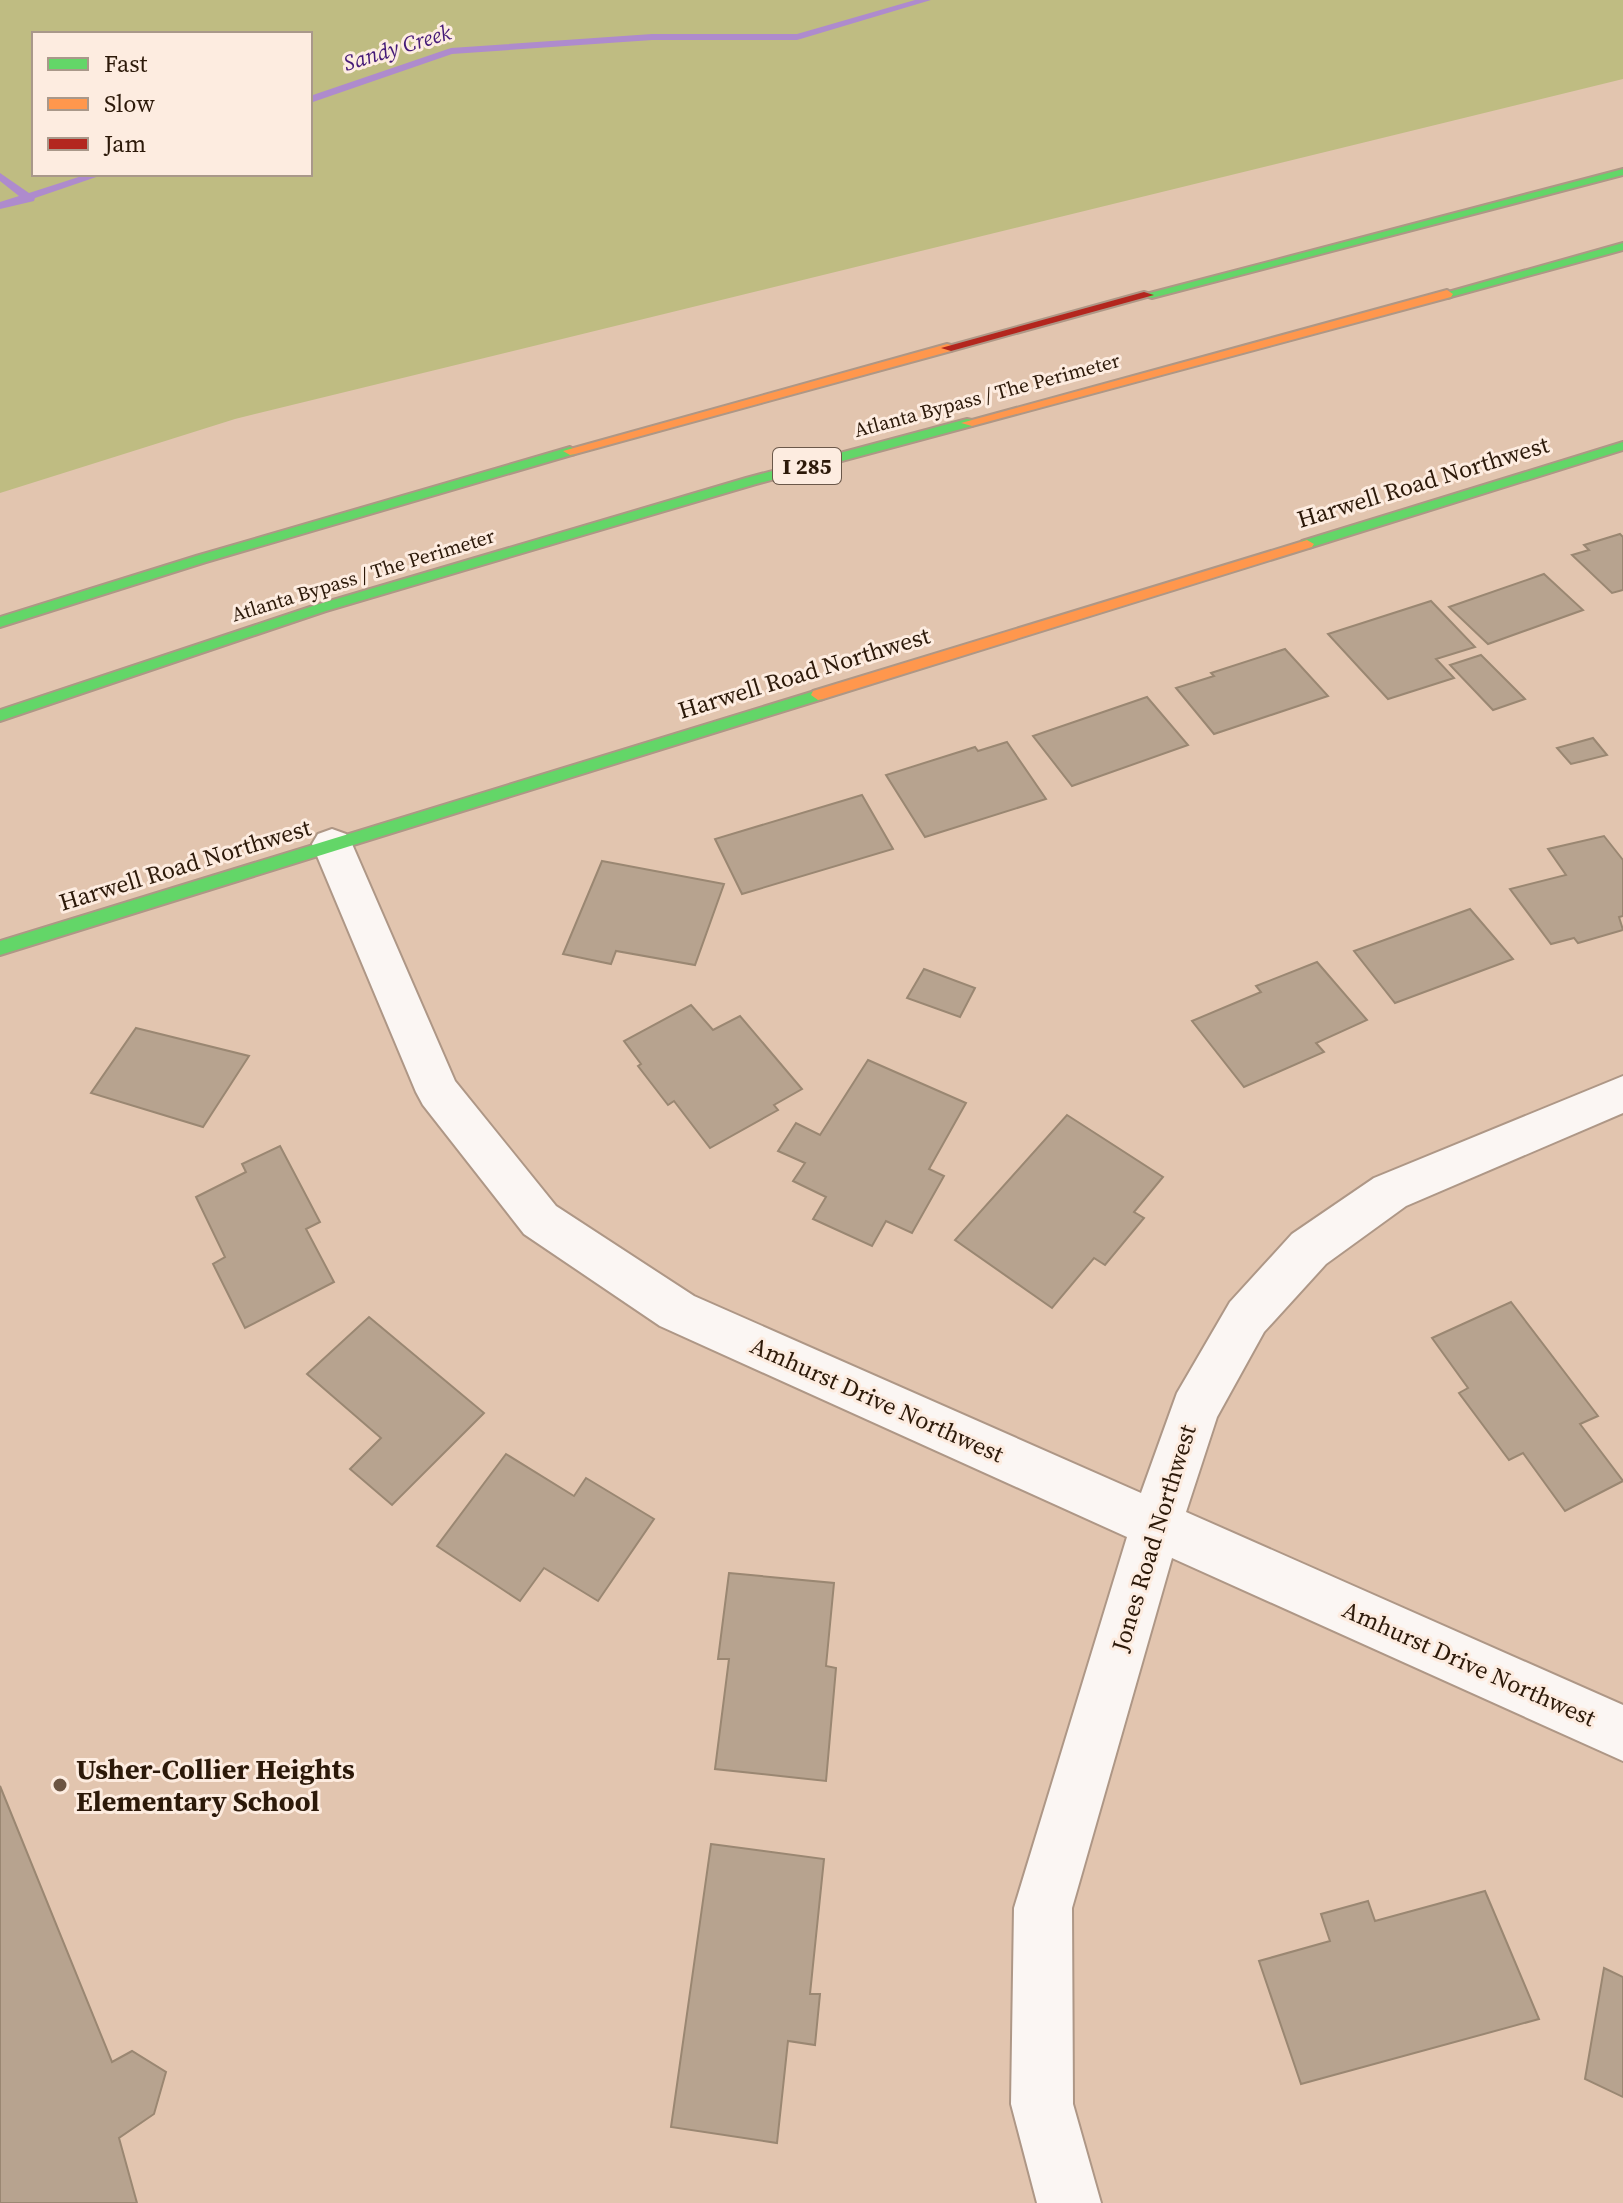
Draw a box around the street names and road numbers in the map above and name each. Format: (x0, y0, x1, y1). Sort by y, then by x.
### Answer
street label: Atlanta Bypass / The Perimeter (851, 346, 1124, 444)
street label: Harwell Road Northwest (1293, 427, 1553, 536)
road number: I 285 (773, 448, 841, 484)
street label: Atlanta Bypass / The Perimeter (228, 521, 499, 628)
street label: Harwell Road Northwest (674, 618, 934, 727)
street label: Harwell Road Northwest (55, 810, 315, 919)
street label: Amhurst Drive Northwest (745, 1329, 1009, 1470)
street label: Jones Road Northwest (1103, 1420, 1204, 1656)
street label: Amhurst Drive Northwest (1337, 1593, 1601, 1734)

